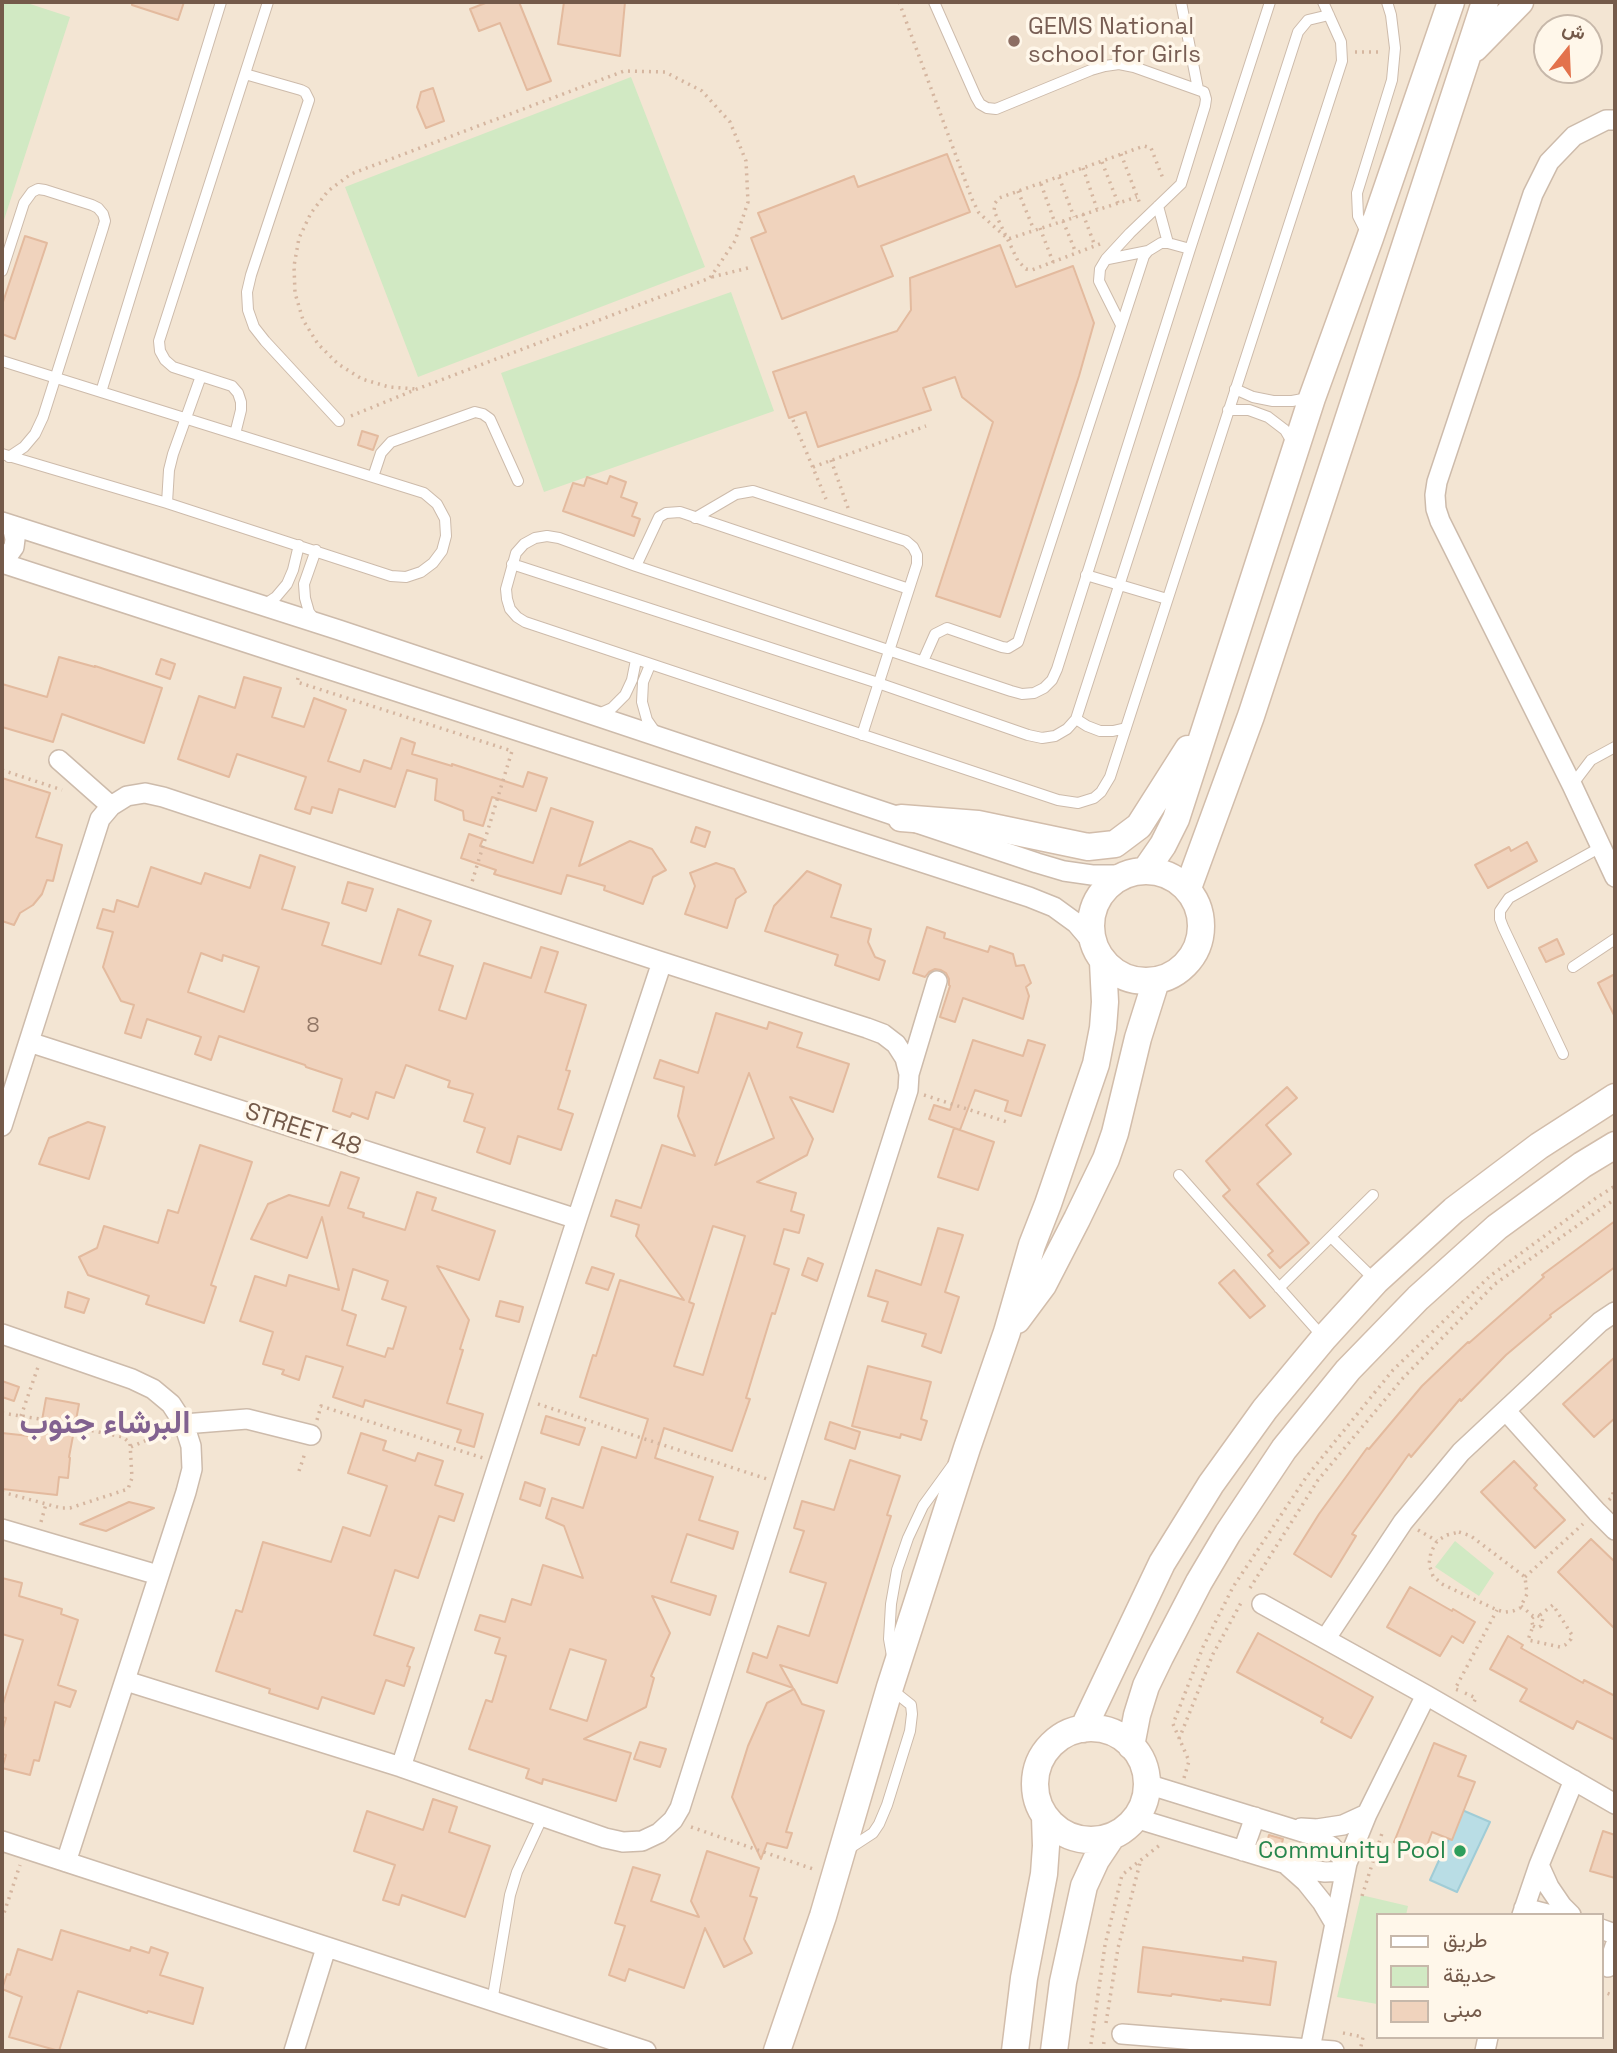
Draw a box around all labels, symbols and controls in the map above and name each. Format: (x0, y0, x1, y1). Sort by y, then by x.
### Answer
place label: GEMS National school for Girls (1028, 13, 1201, 69)
north arrow (1533, 14, 1603, 84)
text: ش (1559, 15, 1589, 46)
marker: GEMS National school for Girls (1006, 33, 1022, 49)
house number: 8 (306, 1013, 320, 1039)
street label: STREET 48 (241, 1098, 365, 1162)
district label: البرشاء جنوب (19, 1405, 191, 1443)
place label: Community Pool (1258, 1837, 1446, 1865)
marker: Community Pool (1452, 1843, 1468, 1859)
legend (1376, 1913, 1603, 2039)
text: طريق (1443, 1926, 1488, 1953)
text: حديقة (1443, 1961, 1496, 1988)
text: مبنى (1443, 1996, 1482, 2023)

